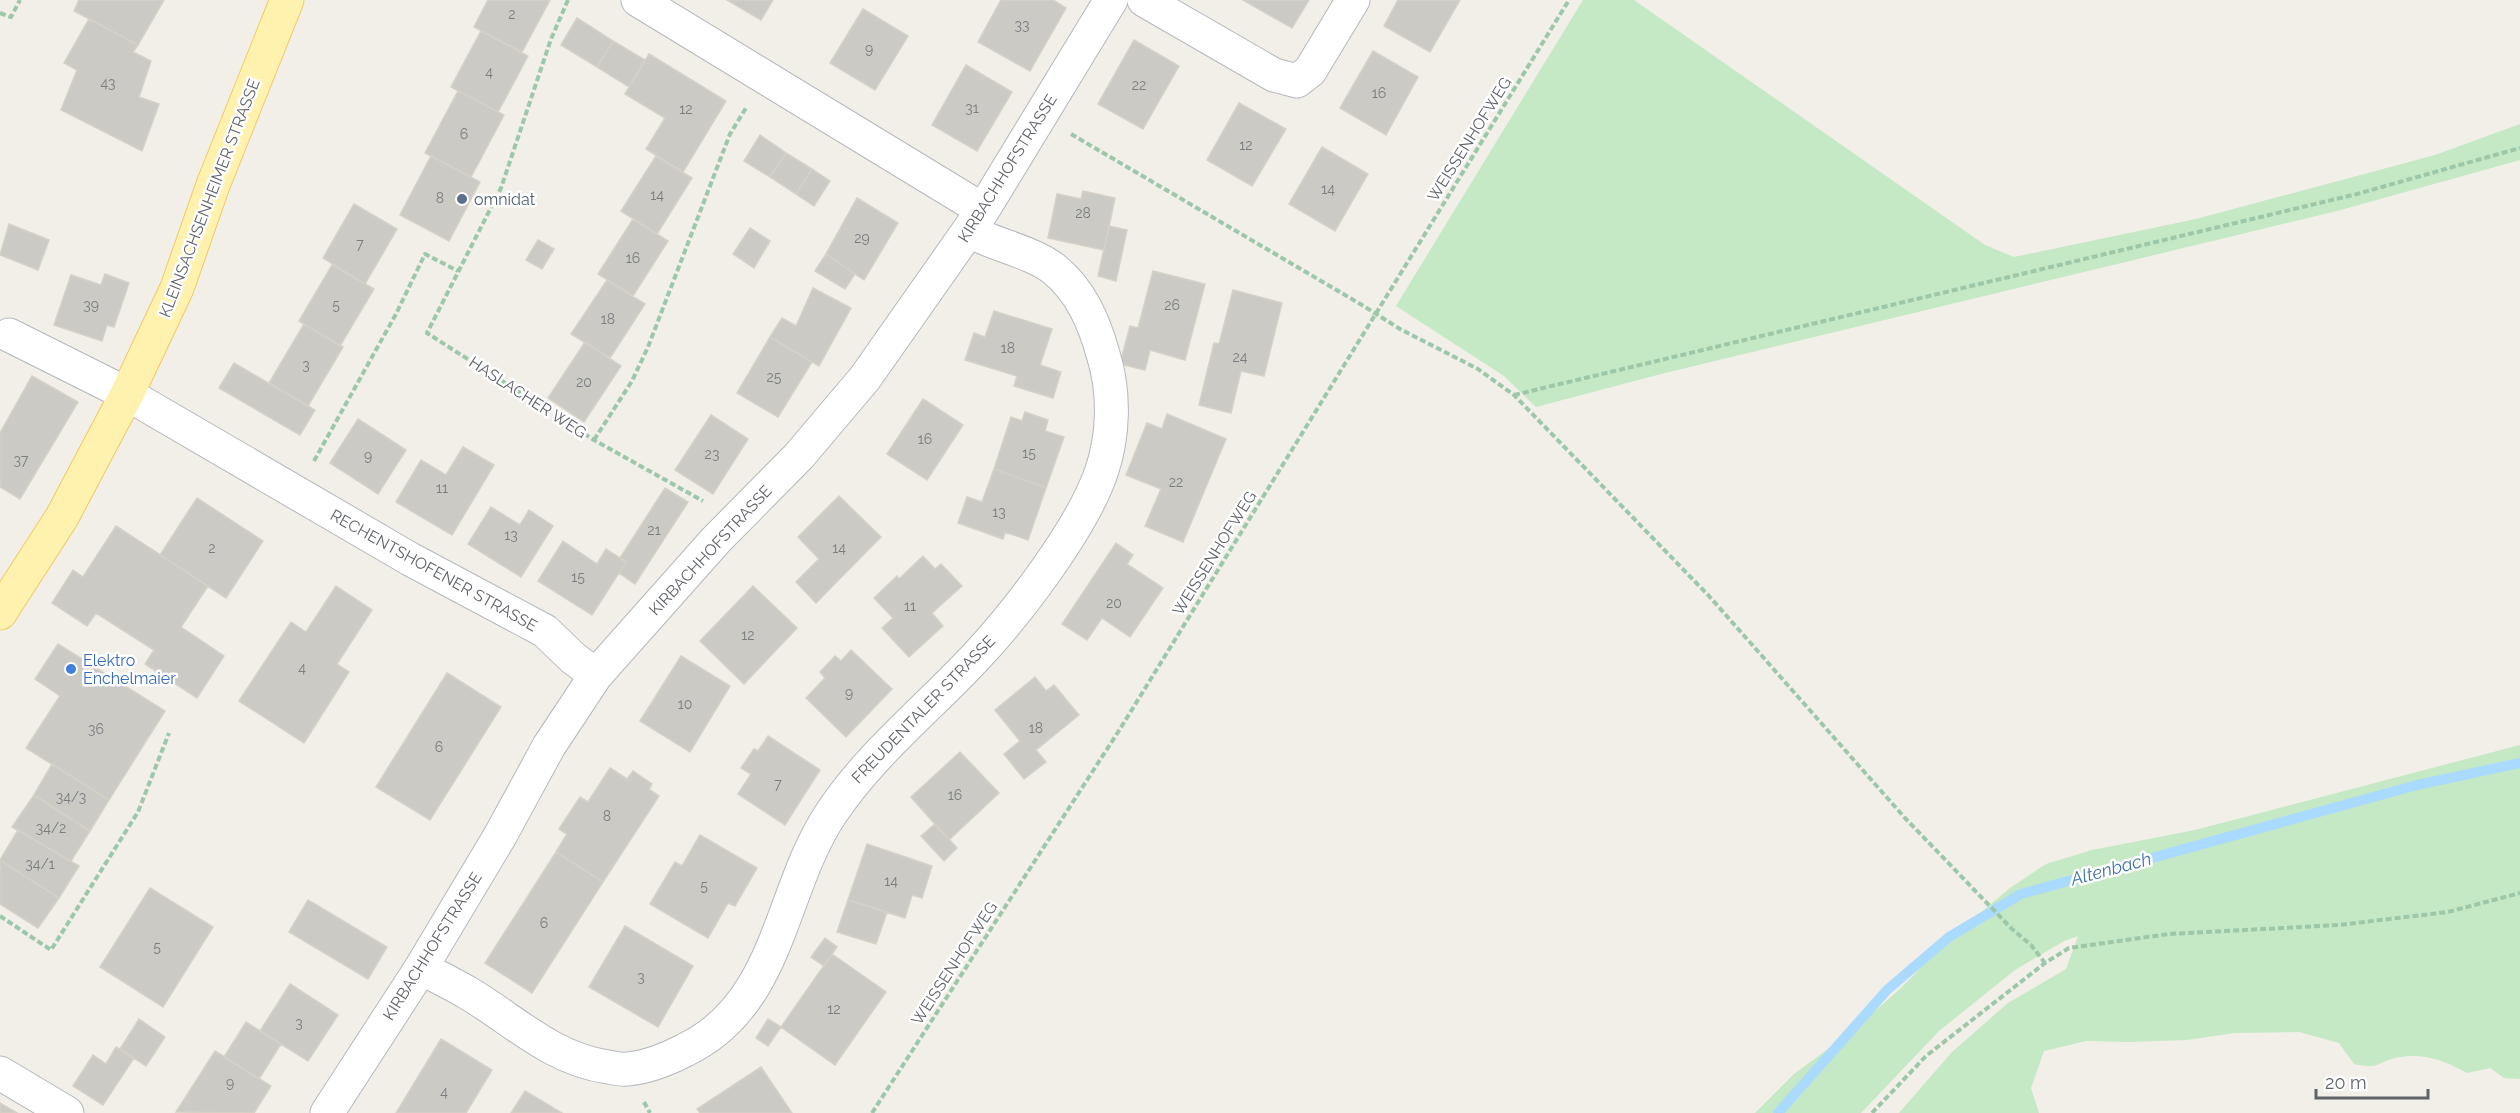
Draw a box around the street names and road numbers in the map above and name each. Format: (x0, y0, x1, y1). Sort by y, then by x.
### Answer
street label: WEISSENHOFWEG (1423, 74, 1515, 205)
street label: KLEINSACHSENHEIMER STRASSE (155, 76, 264, 320)
street label: KIRBACHHOFSTRASSE (954, 91, 1061, 246)
street label: HASLACHER WEG (465, 352, 590, 442)
street label: KIRBACHHOFSTRASSE (645, 481, 776, 619)
street label: WEISSENHOFWEG (1168, 488, 1260, 619)
street label: RECHENTSHOFENER STRASSE (327, 506, 541, 635)
street label: FREUDENTALER STRASSE (848, 631, 999, 787)
street label: KIRBACHHOFSTRASSE (379, 869, 486, 1024)
street label: WEISSENHOFWEG (908, 898, 1001, 1028)

